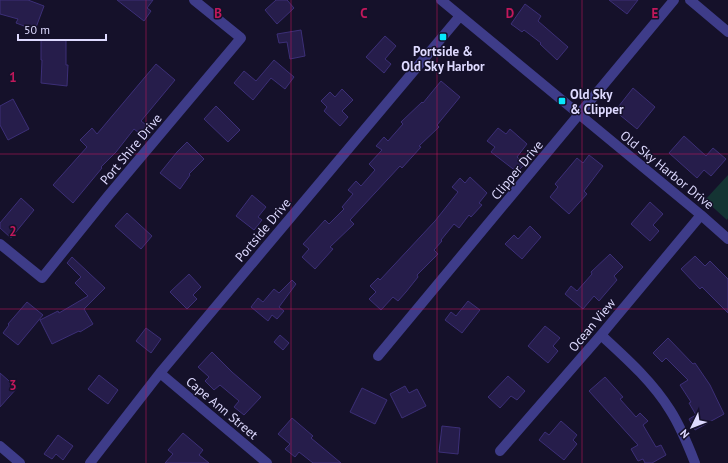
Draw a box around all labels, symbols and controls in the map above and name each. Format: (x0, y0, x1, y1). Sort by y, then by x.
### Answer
text: B (214, 5, 222, 22)
text: C (360, 5, 368, 22)
text: D (506, 5, 514, 22)
text: E (652, 5, 659, 22)
scale bar (18, 16, 106, 42)
text: 50 m (24, 22, 50, 37)
marker: Portside & Old Sky Harbor (438, 32, 448, 42)
place label: Portside & Old Sky Harbor (401, 43, 485, 75)
text: 1 (9, 69, 17, 86)
place label: Old Sky & Clipper (570, 86, 624, 118)
marker: Old Sky & Clipper (557, 96, 567, 106)
street label: Port Shire Drive (96, 110, 166, 188)
street label: Old Sky Harbor Drive (617, 127, 717, 213)
street label: Clipper Drive (487, 137, 547, 203)
street label: Portside Drive (231, 195, 295, 265)
text: 2 (9, 223, 17, 240)
street label: Ocean View (565, 294, 620, 355)
street label: Cape Ann Street (183, 373, 262, 443)
text: 3 (9, 377, 17, 394)
north arrow (672, 407, 712, 447)
text: N (677, 426, 692, 441)

